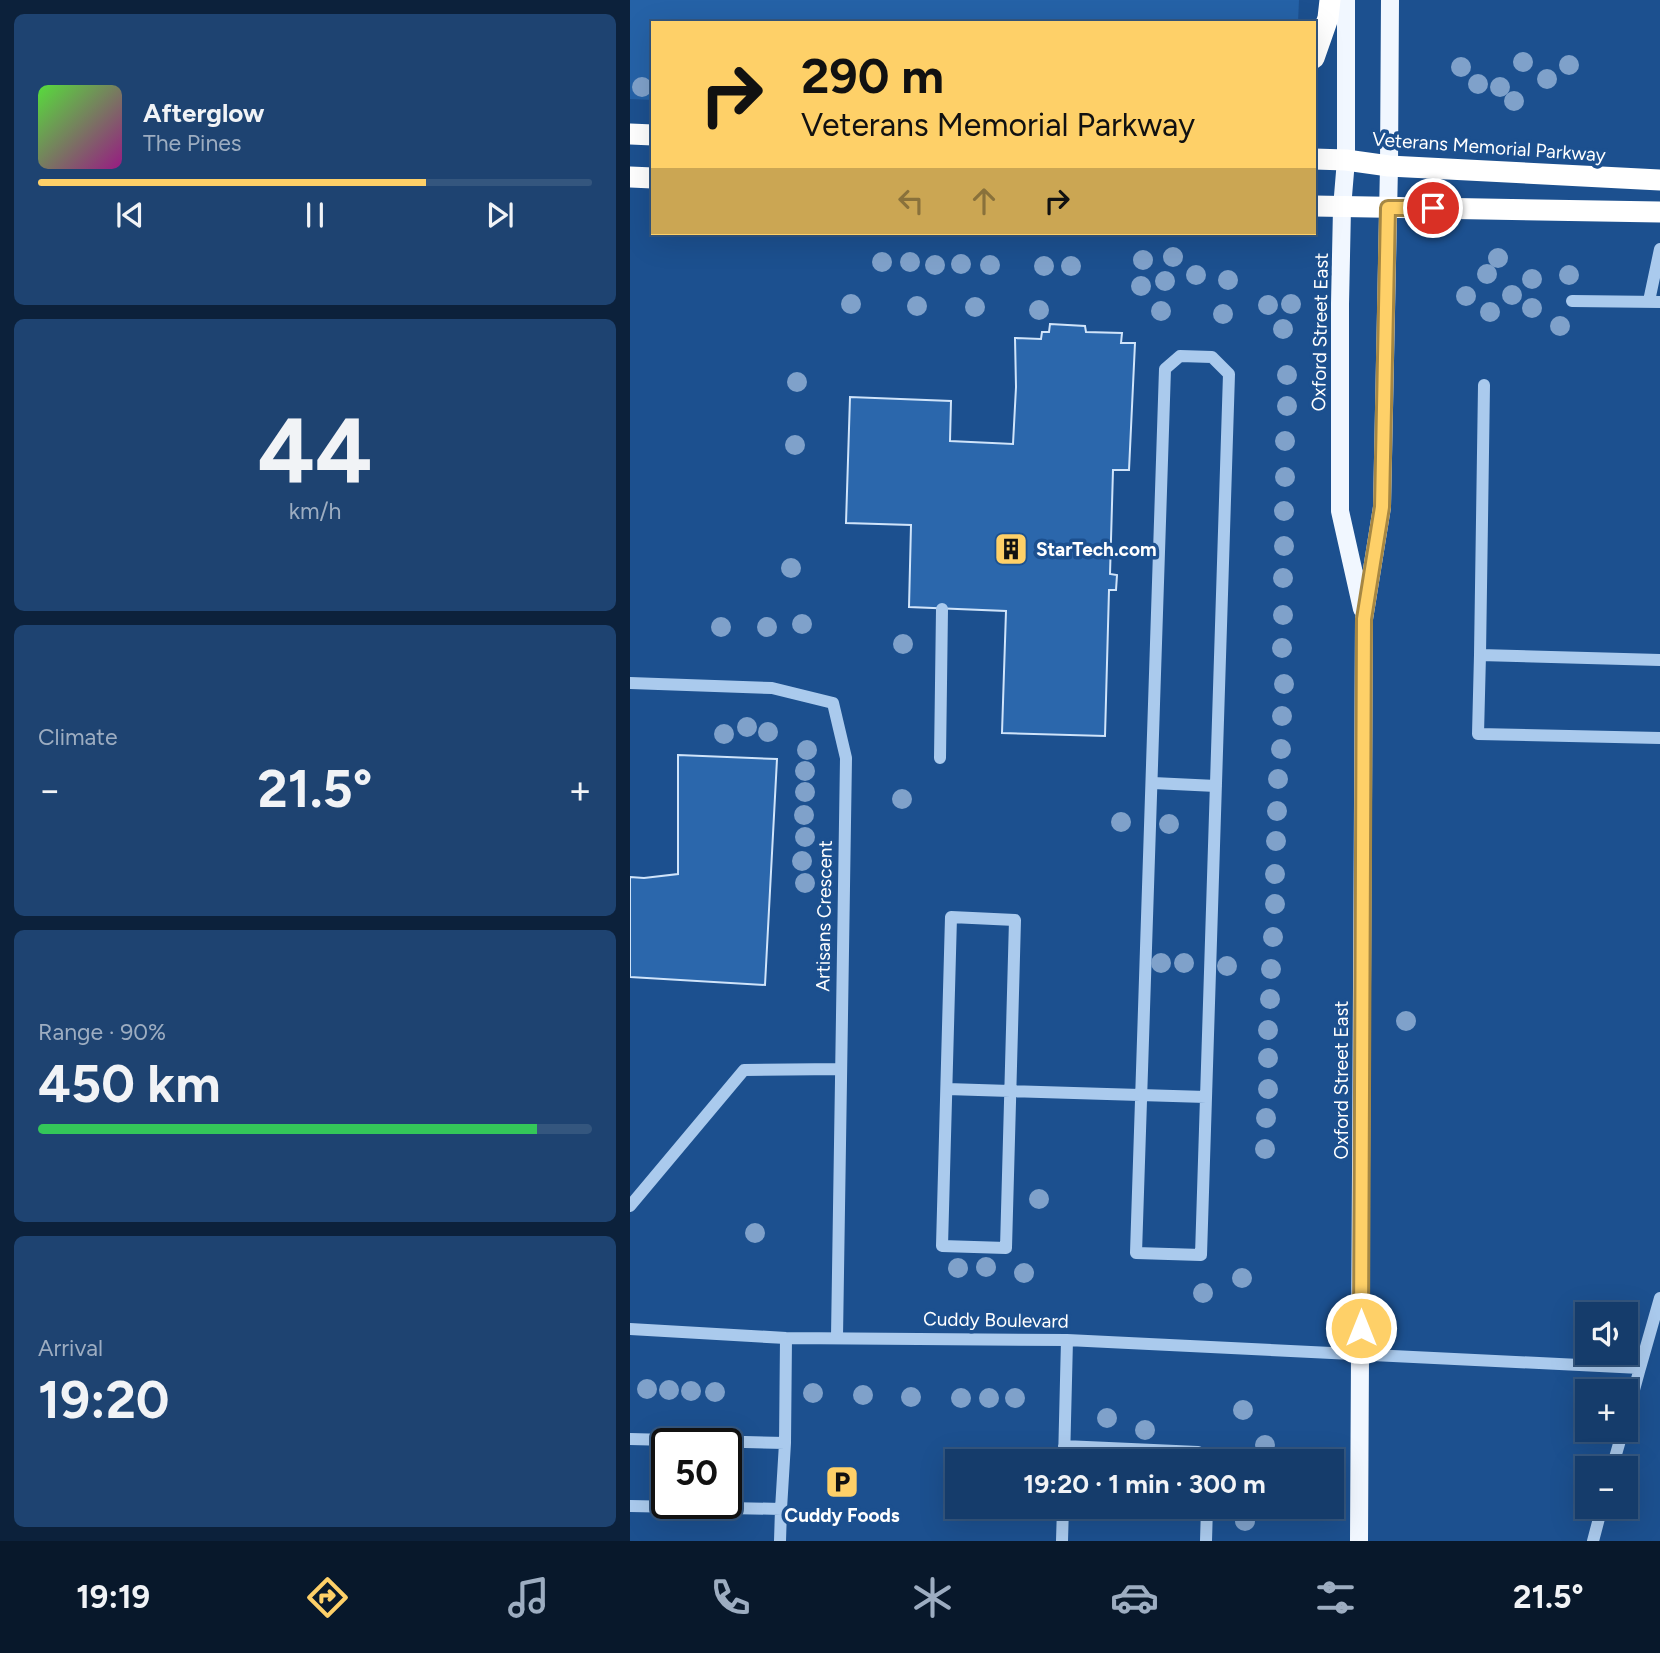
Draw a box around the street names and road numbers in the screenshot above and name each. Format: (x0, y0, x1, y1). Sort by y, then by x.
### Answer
street label: Veterans Memorial Parkway (1372, 127, 1606, 167)
street label: Oxford Street East (1307, 252, 1333, 412)
street label: Artisans Crescent (811, 840, 837, 992)
street label: Oxford Street East (1330, 1001, 1353, 1159)
street label: Cuddy Boulevard (923, 1307, 1069, 1333)

